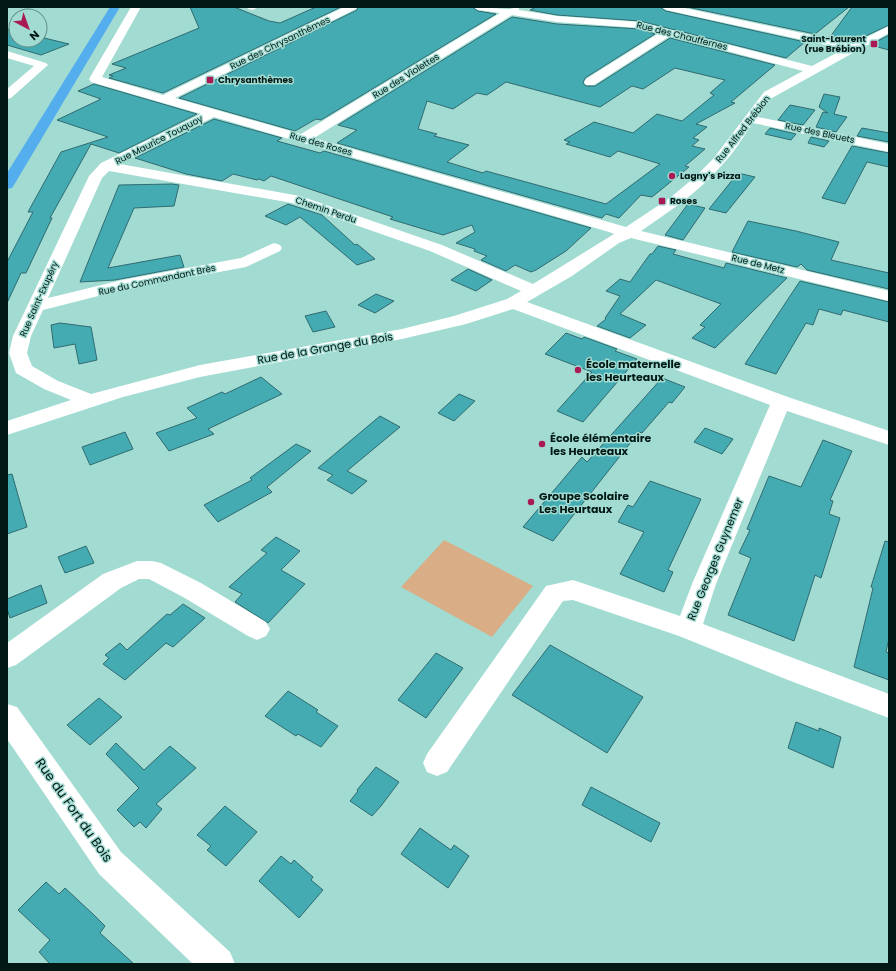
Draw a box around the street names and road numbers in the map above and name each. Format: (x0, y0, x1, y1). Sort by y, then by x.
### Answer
street label: Rue des Chrysanthèmes (228, 13, 332, 72)
street label: Rue des Chauffernes (635, 19, 729, 53)
street label: Rue des Violettes (370, 50, 442, 101)
street label: Rue Alfred Brébion (713, 93, 773, 165)
street label: Rue Maurice Touquoy (113, 113, 205, 167)
street label: Rue des Bleuets (784, 120, 856, 146)
street label: Rue des Roses (288, 129, 354, 159)
street label: Chemin Perdu (294, 194, 358, 226)
street label: Rue de Metz (730, 252, 786, 276)
street label: Rue Saint-Exupéry (17, 259, 61, 339)
street label: Rue du Commandant Brès (97, 262, 217, 298)
street label: Rue de la Grange du Bois (256, 328, 394, 368)
street label: Rue Georges Guynemer (683, 495, 747, 623)
street label: Rue du Fort du Bois (31, 754, 117, 866)

